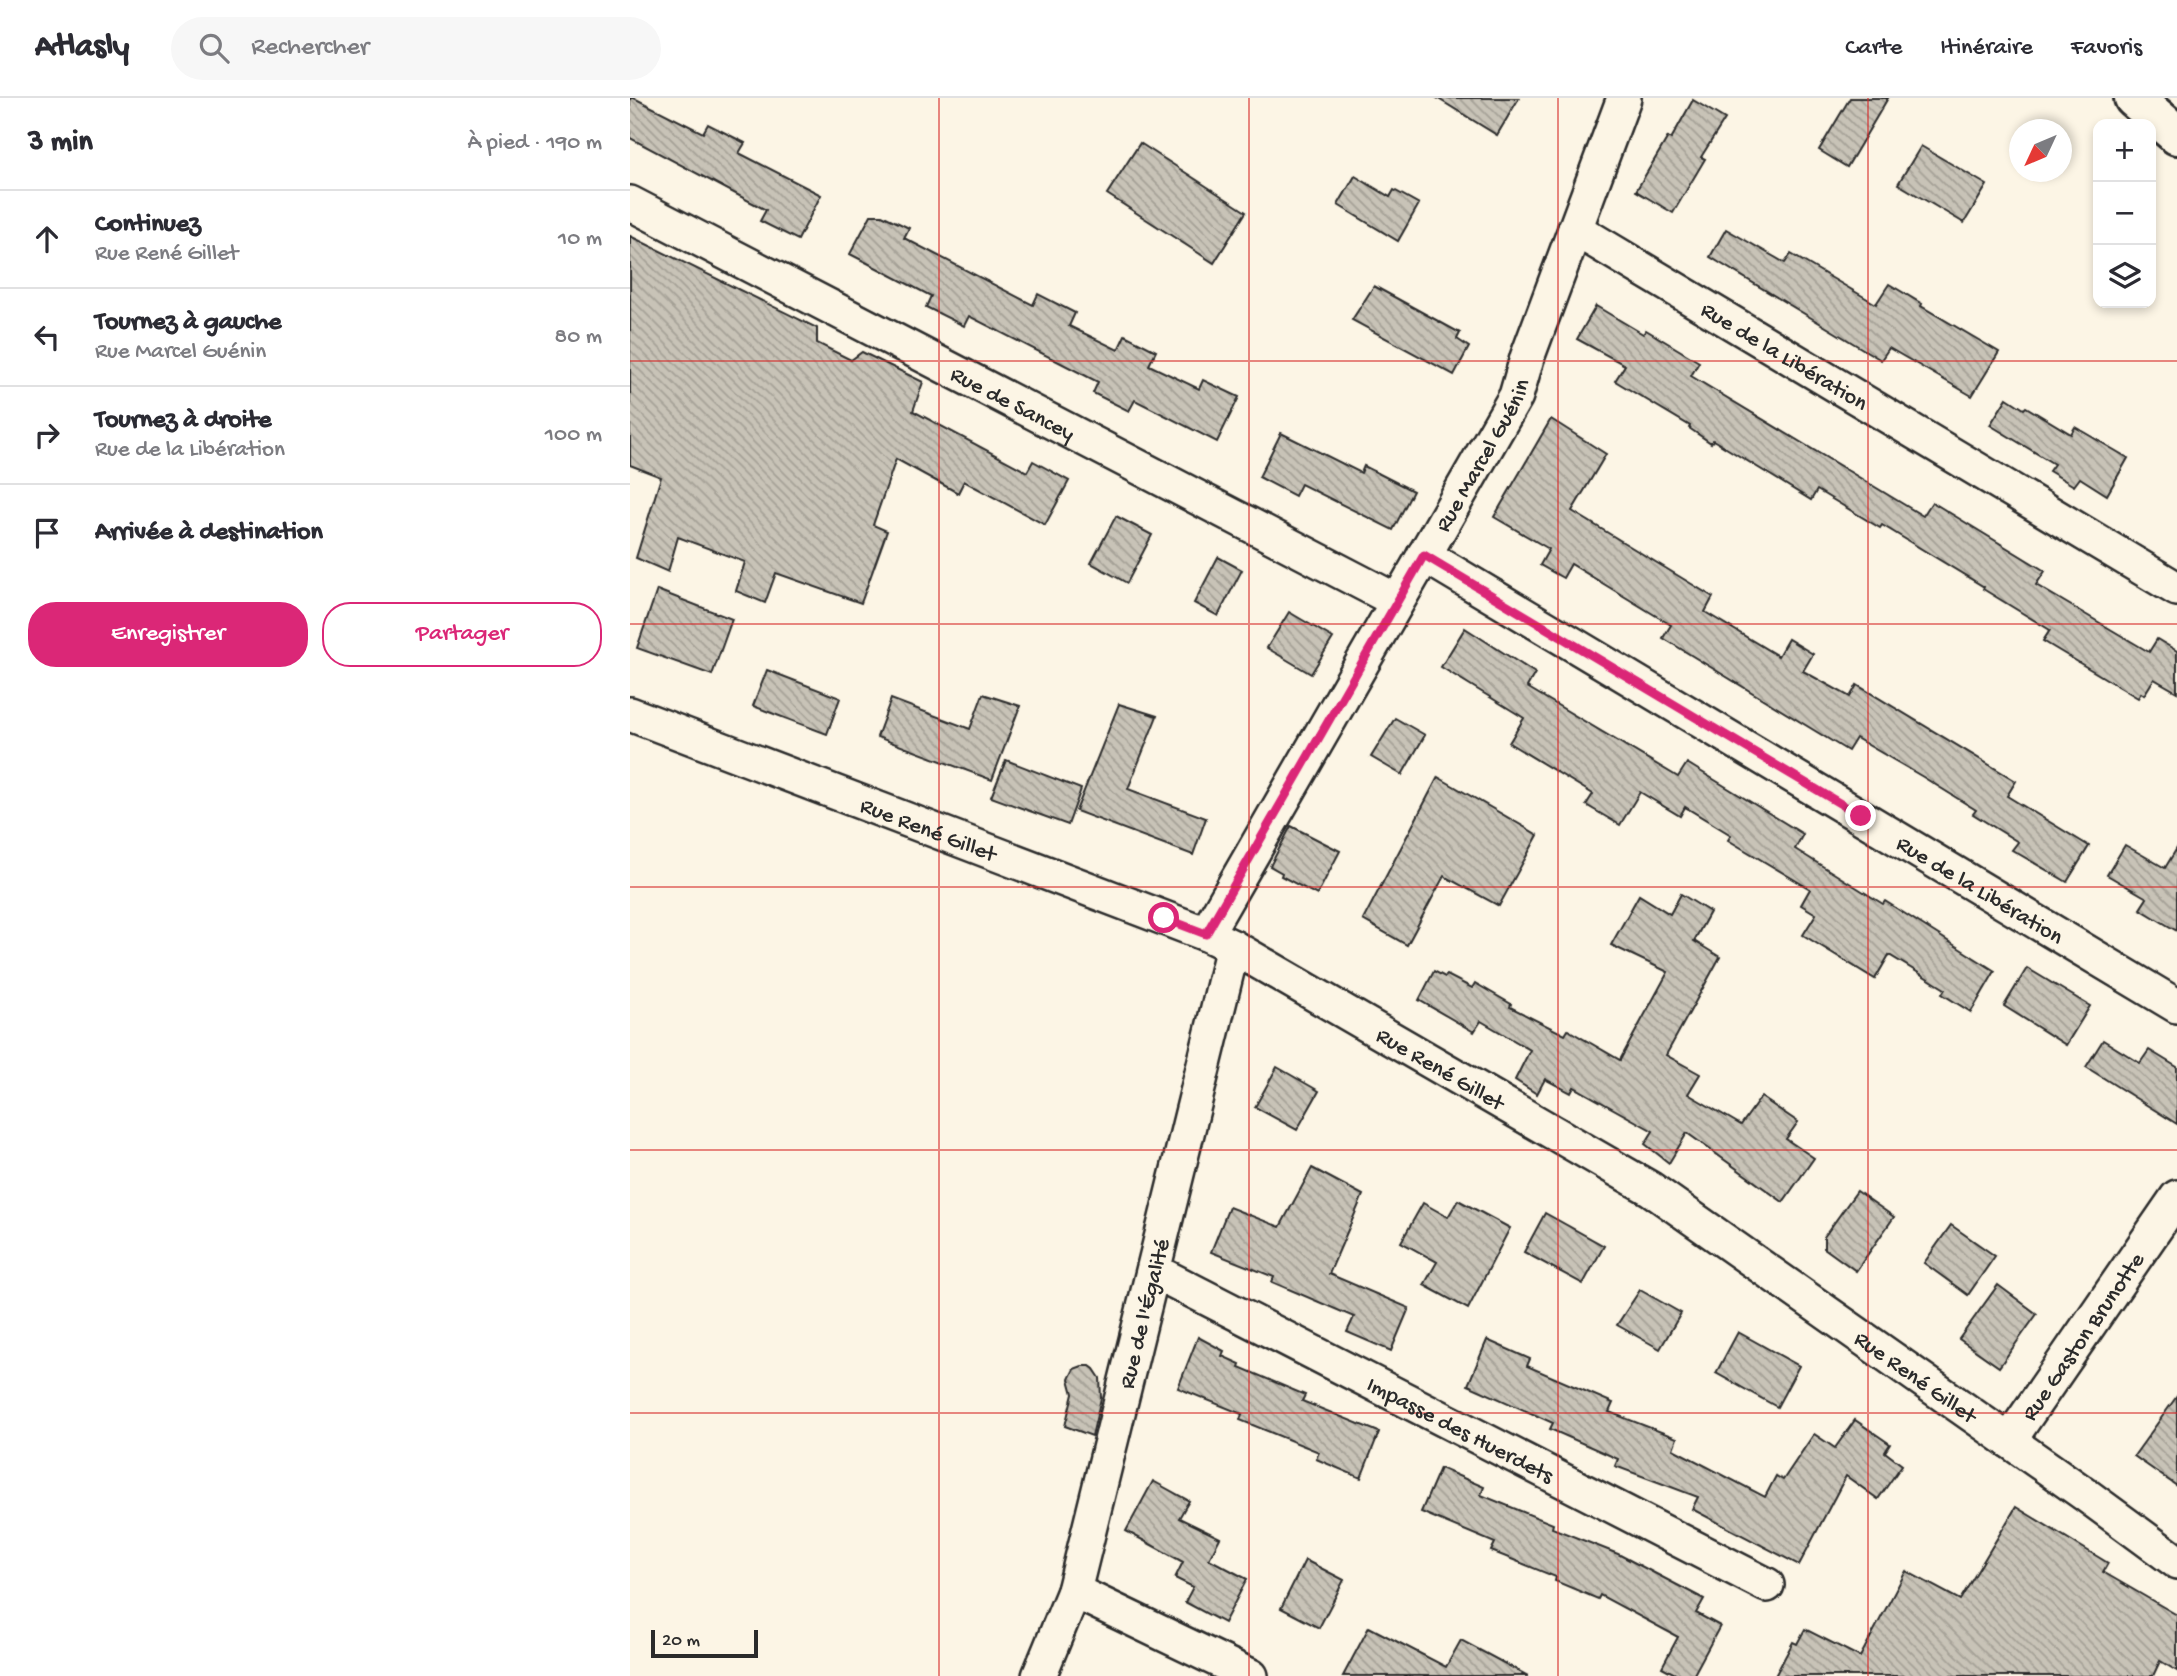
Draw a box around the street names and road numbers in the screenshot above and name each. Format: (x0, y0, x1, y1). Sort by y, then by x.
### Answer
street label: Rue de la Libération (1695, 297, 1872, 418)
street label: Rue de Sancey (945, 362, 1079, 448)
street label: Rue Marcel Guénin (1431, 376, 1537, 538)
street label: Rue René Gillet (856, 793, 1001, 870)
street label: Rue de la Libération (1891, 831, 2067, 952)
street label: Rue René Gillet (1371, 1023, 1510, 1119)
street label: Rue de l'Égalité (1114, 1235, 1178, 1392)
street label: Rue Gaston Brunotte (2017, 1247, 2152, 1427)
street label: Rue René Gillet (1848, 1326, 1982, 1432)
street label: Impasse des Huerdets (1361, 1372, 1558, 1491)

